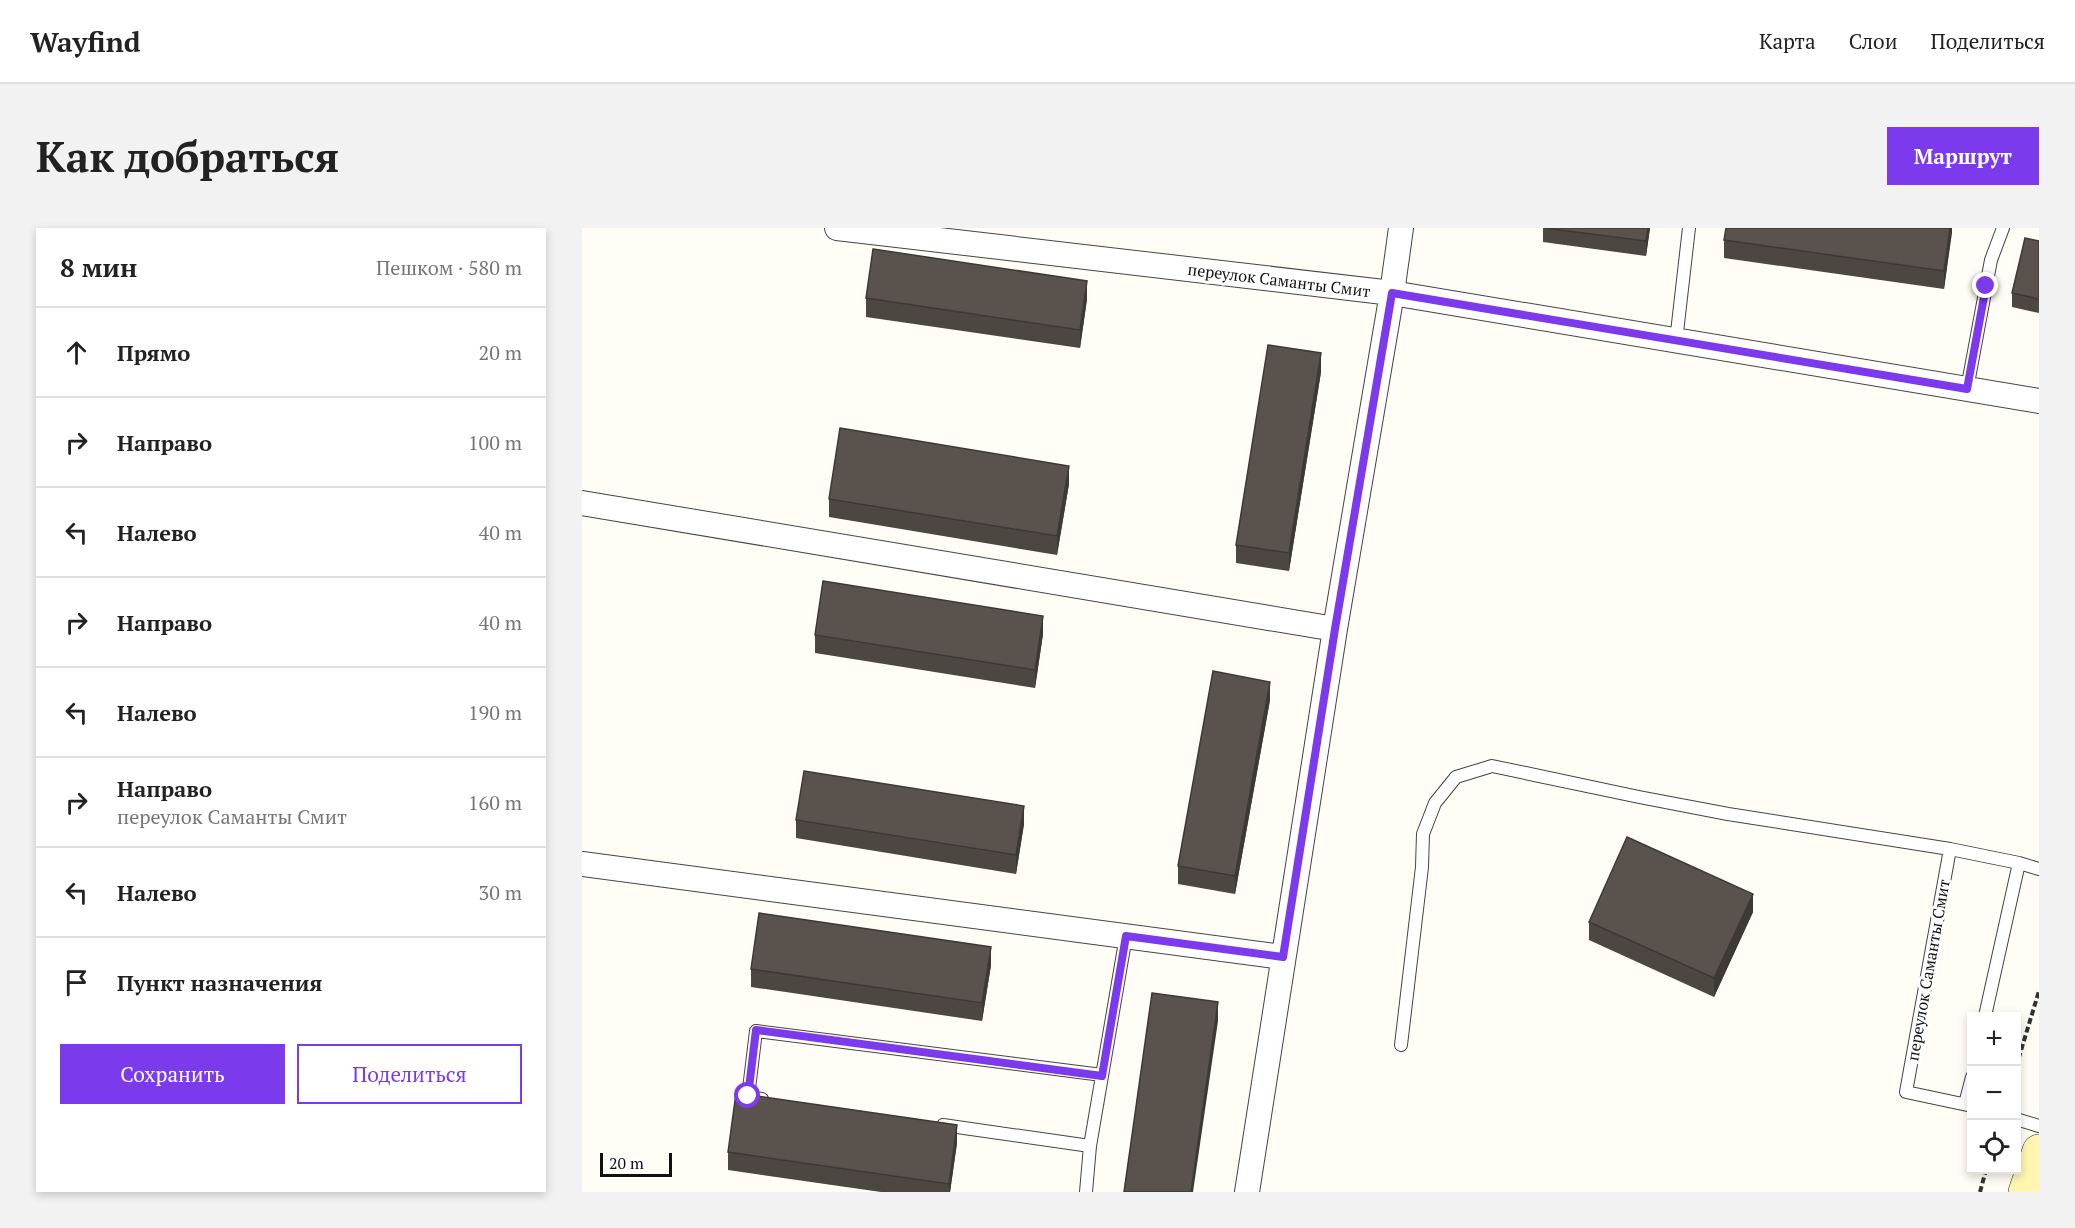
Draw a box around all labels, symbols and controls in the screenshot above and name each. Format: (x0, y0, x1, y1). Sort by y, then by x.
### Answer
text: Wayfind (30, 23, 141, 60)
text: Карта (1759, 27, 1816, 55)
text: Слои (1849, 27, 1898, 55)
text: Поделиться (1931, 27, 2045, 55)
button: Маршрут (1887, 127, 2039, 185)
text: Как добраться (36, 128, 339, 184)
text: 8 мин (60, 250, 137, 284)
text: Пешком · 580 m (376, 254, 522, 281)
street label: переулок Саманты Смит (1186, 258, 1372, 302)
route end (1972, 272, 1998, 298)
icon: ahead (60, 336, 93, 369)
text: Прямо (117, 338, 190, 367)
text: 20 m (479, 339, 522, 366)
icon: right (60, 426, 93, 459)
text: Направо (117, 428, 212, 457)
text: 100 m (468, 429, 522, 456)
icon: left (60, 516, 93, 549)
text: Налево (117, 518, 197, 547)
text: 40 m (479, 519, 522, 546)
icon: right (60, 606, 93, 639)
text: Направо (117, 608, 212, 637)
text: 40 m (479, 609, 522, 636)
icon: left (60, 696, 93, 729)
text: Налево (117, 698, 197, 727)
text: 190 m (468, 699, 522, 726)
text: Направо (117, 774, 212, 803)
icon: right (60, 786, 93, 819)
text: 160 m (468, 789, 522, 816)
text: переулок Саманты Смит (117, 803, 347, 830)
icon: left (60, 876, 93, 909)
street label: переулок Саманты Смит (1901, 877, 1955, 1062)
text: Налево (117, 878, 197, 907)
text: 30 m (479, 879, 522, 906)
icon: arrive (60, 966, 93, 999)
text: Пункт назначения (117, 968, 322, 997)
map controls (1967, 1012, 2021, 1174)
button: + (1967, 1012, 2021, 1066)
button: Сохранить (60, 1044, 285, 1104)
button: Поделиться (297, 1044, 522, 1104)
button: − (1967, 1066, 2021, 1120)
route start (734, 1082, 760, 1108)
button: locate (1967, 1120, 2021, 1174)
scale bar (600, 1150, 672, 1178)
text: 20 m (609, 1152, 644, 1174)

